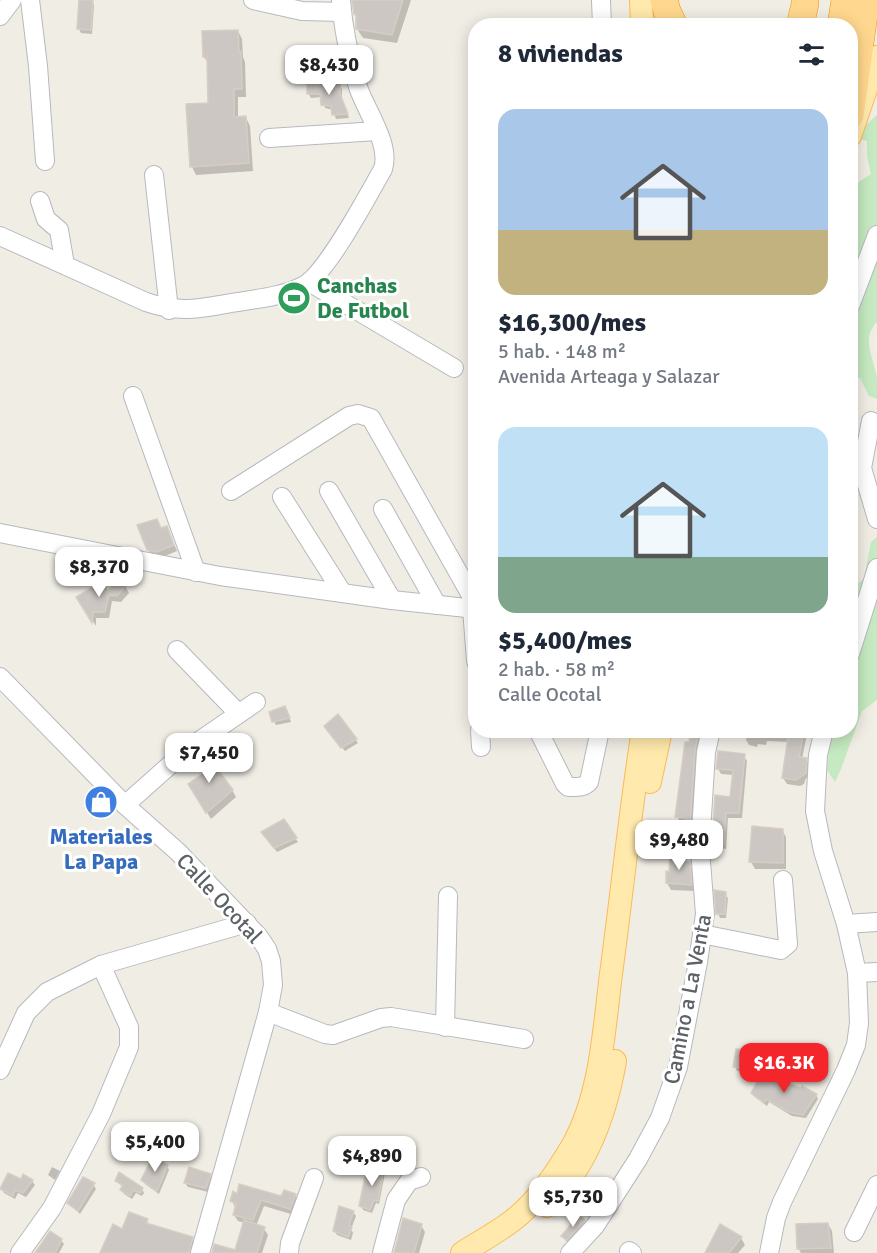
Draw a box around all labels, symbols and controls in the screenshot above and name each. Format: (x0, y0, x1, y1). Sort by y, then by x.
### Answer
text: 8 viviendas (498, 38, 623, 70)
icon: filters (795, 38, 828, 71)
pin: $8,430 (280, 45, 378, 96)
text: $8,430 (299, 52, 359, 77)
icon: home (609, 148, 717, 256)
place label: Canchas De Futbol (317, 272, 409, 324)
sports icon: Canchas De Futbol (276, 280, 312, 316)
text: $16,300/mes (498, 307, 646, 339)
text: 5 hab. · 148 m² (498, 339, 626, 364)
text: Avenida Arteaga y Salazar (498, 364, 720, 389)
icon: home (609, 466, 717, 574)
pin: $8,370 (50, 547, 148, 598)
text: $8,370 (69, 554, 129, 579)
text: $5,400/mes (498, 625, 632, 657)
text: 2 hab. · 58 m² (498, 657, 615, 682)
text: Calle Ocotal (498, 682, 602, 707)
pin: $7,450 (160, 733, 258, 784)
text: $7,450 (179, 740, 239, 765)
shop icon: Materiales La Papa (83, 784, 119, 820)
pin: $9,480 (630, 820, 728, 871)
place label: Materiales La Papa (50, 823, 153, 875)
text: $9,480 (649, 827, 709, 852)
street label: Calle Ocotal (171, 847, 268, 949)
street label: Camino a La Venta (658, 912, 717, 1086)
pin: $16.3K (735, 1043, 833, 1094)
text: $16.3K (753, 1050, 815, 1075)
pin: $5,400 (106, 1122, 204, 1173)
text: $5,400 (125, 1129, 185, 1154)
pin: $4,890 (323, 1136, 421, 1187)
text: $4,890 (342, 1143, 402, 1168)
pin: $5,730 (524, 1177, 622, 1228)
text: $5,730 (543, 1184, 603, 1209)

